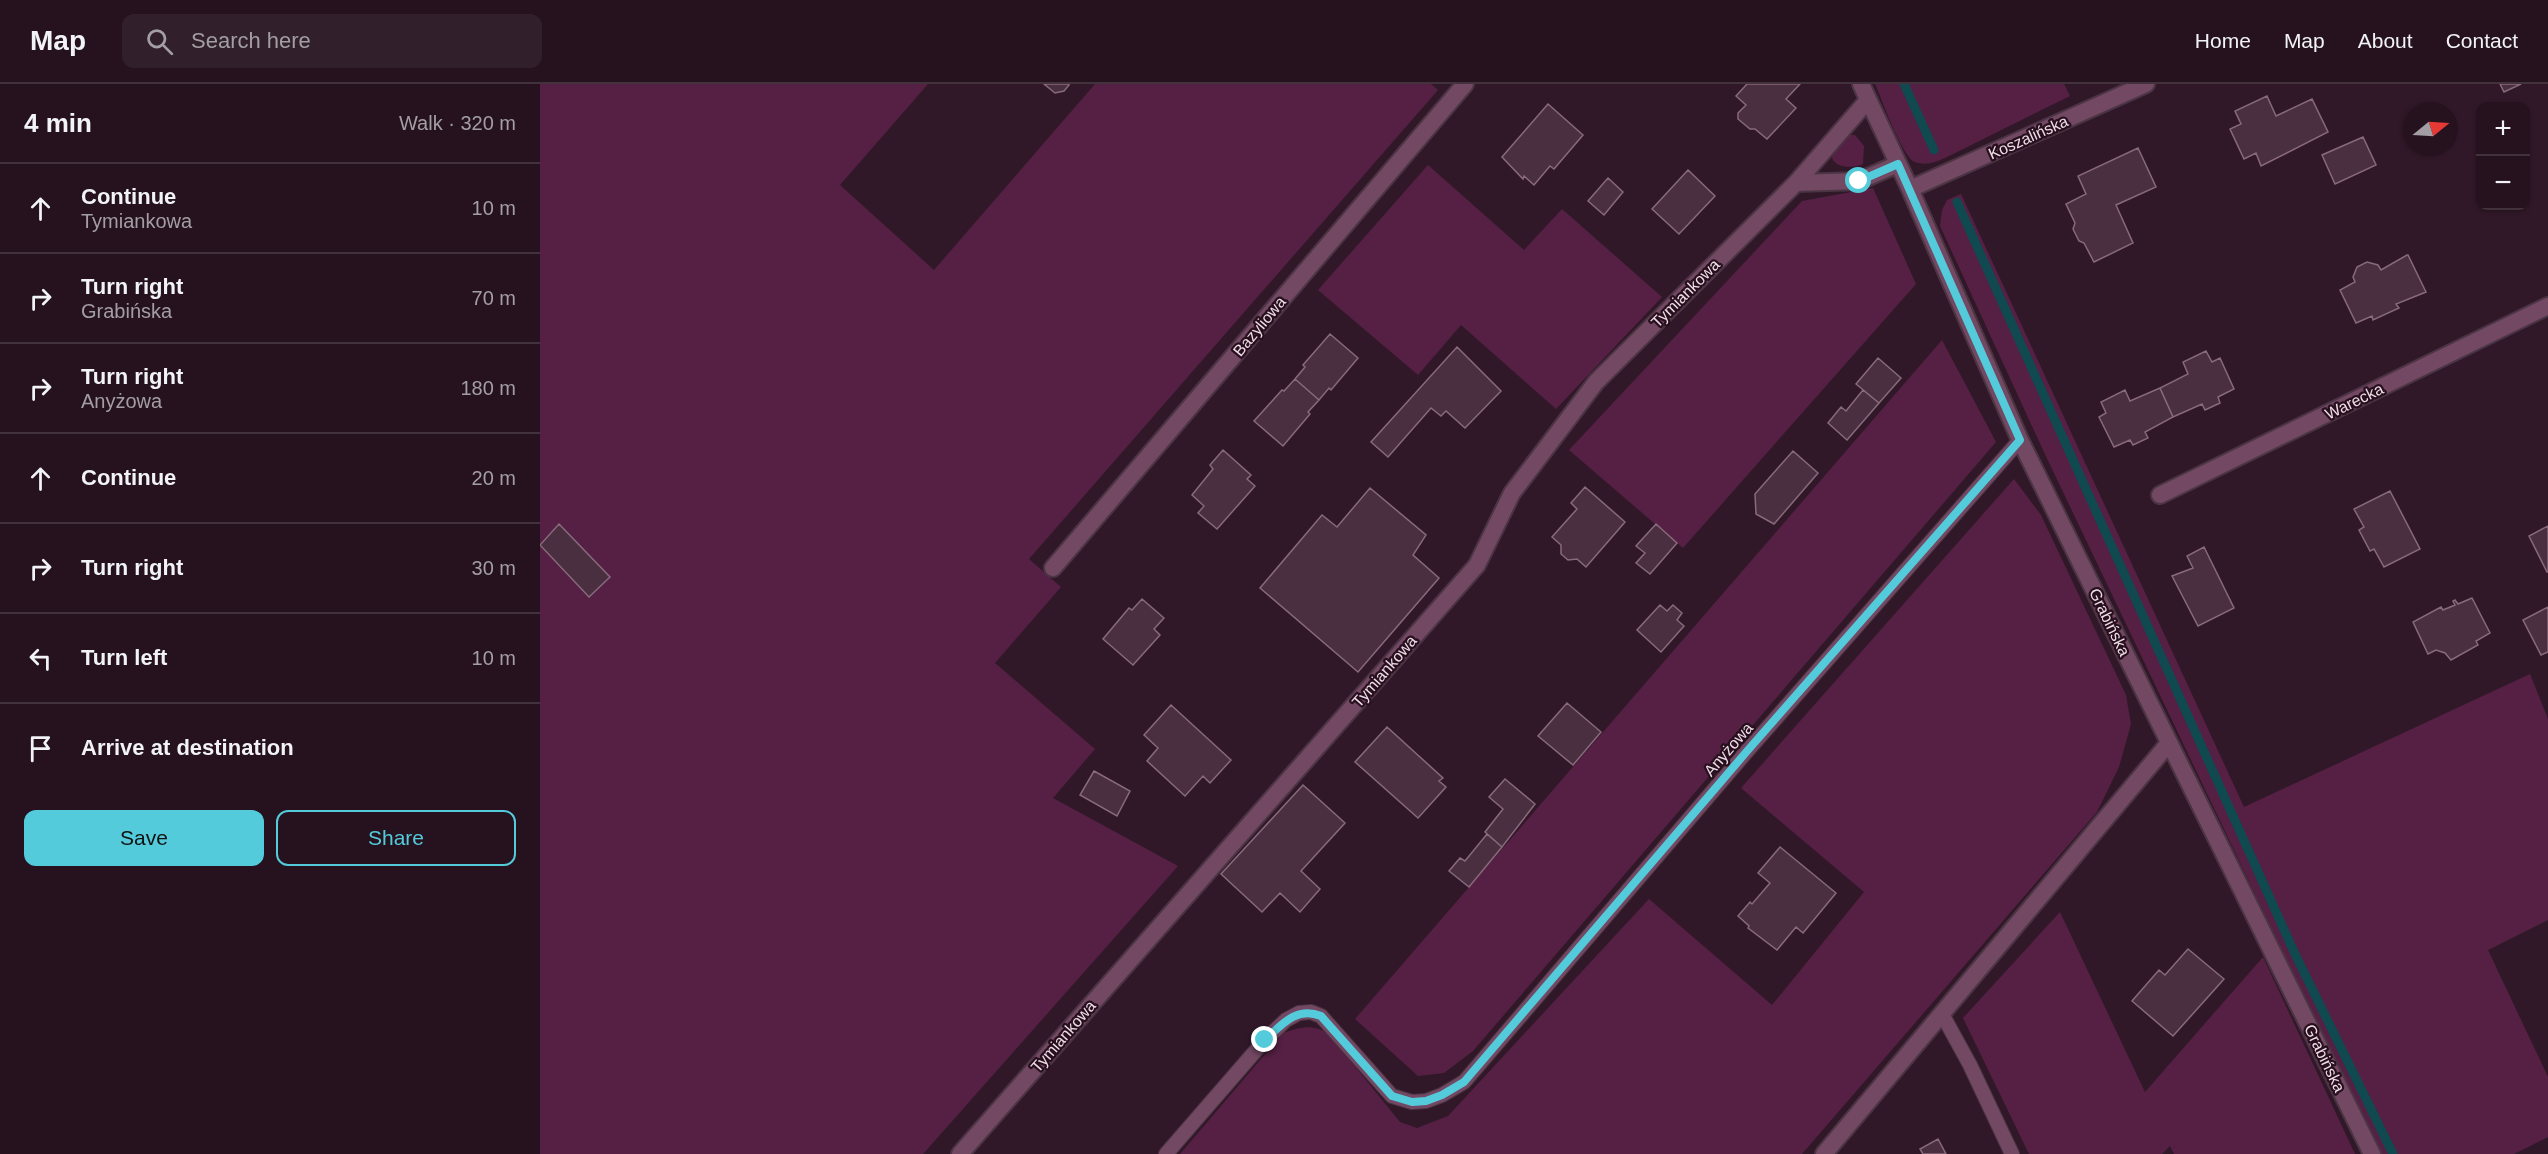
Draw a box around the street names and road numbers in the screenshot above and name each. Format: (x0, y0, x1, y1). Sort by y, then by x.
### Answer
street label: Koszalińska (1986, 112, 2071, 163)
street label: Tymiankowa (1648, 256, 1723, 331)
street label: Bazyliowa (1230, 293, 1289, 359)
street label: Warecka (2322, 380, 2386, 423)
street label: Grabińska (2086, 586, 2133, 659)
street label: Tymiankowa (1349, 632, 1420, 710)
street label: Anyżowa (1701, 719, 1756, 779)
street label: Tymiankowa (1028, 997, 1099, 1075)
street label: Grabińska (2301, 1022, 2348, 1095)

